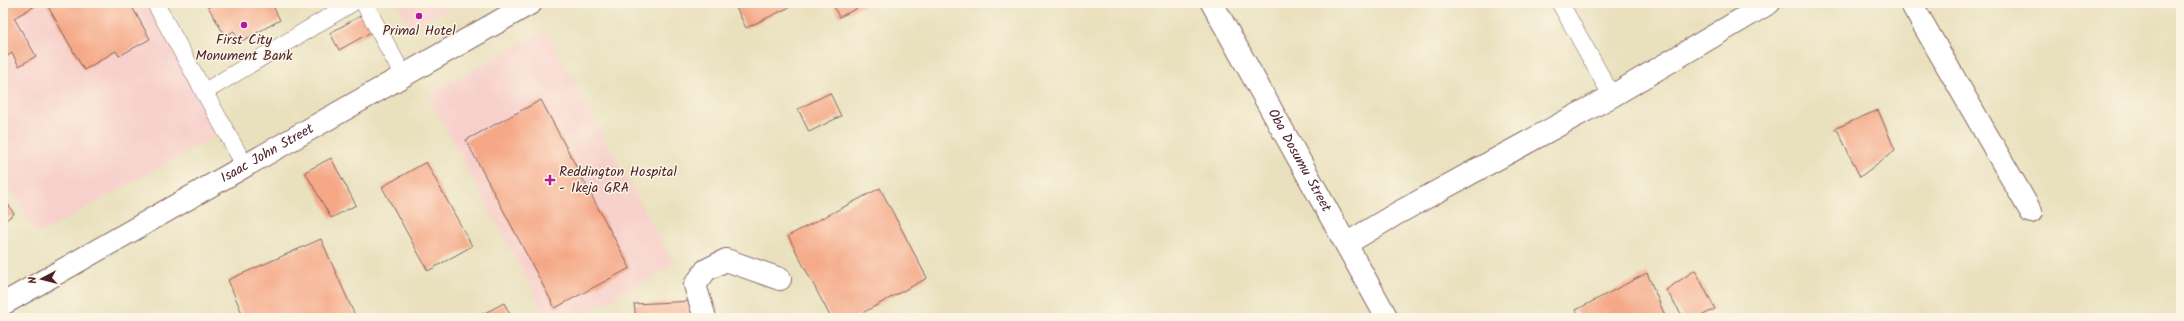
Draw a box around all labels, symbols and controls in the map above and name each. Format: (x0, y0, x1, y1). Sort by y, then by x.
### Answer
marker: Primal Hotel (414, 11, 424, 21)
marker: First City Monument Bank (239, 20, 249, 30)
place label: Primal Hotel (382, 20, 456, 42)
place label: First City Monument Bank (195, 29, 293, 67)
street label: Oba Dosumu Street (1262, 105, 1337, 217)
street label: Isaac John Street (216, 118, 318, 189)
place label: Reddington Hospital - Ikeja GRA (559, 161, 677, 199)
marker: Reddington Hospital - Ikeja GRA (544, 174, 556, 186)
north arrow (22, 259, 62, 299)
text: N (24, 276, 42, 285)

